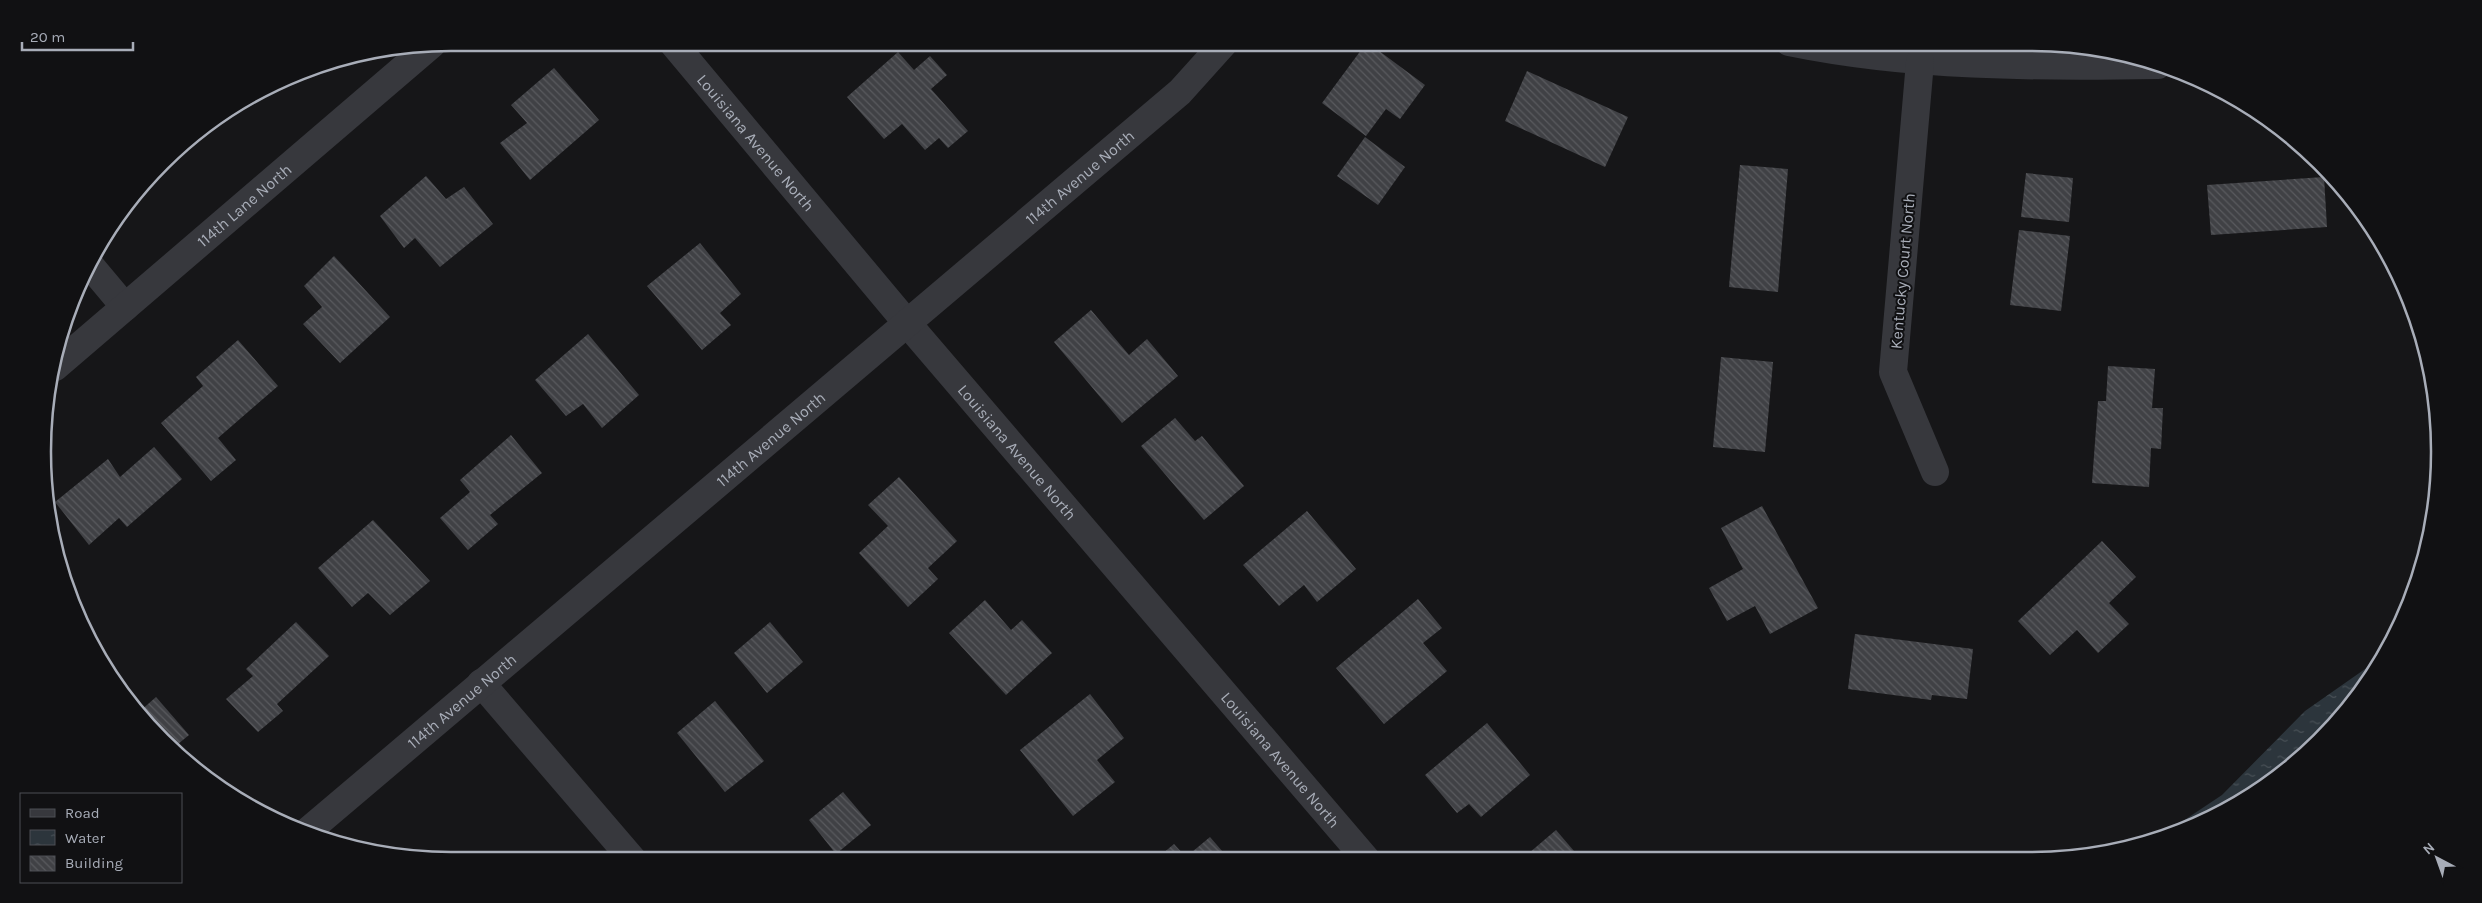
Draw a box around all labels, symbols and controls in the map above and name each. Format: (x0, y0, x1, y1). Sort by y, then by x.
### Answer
scale bar (22, 20, 134, 52)
text: 20 m (30, 28, 65, 46)
street label: Louisiana Avenue North (693, 70, 818, 215)
street label: 114th Avenue North (1022, 126, 1138, 229)
street label: 114th Lane North (193, 160, 295, 251)
street label: Kentucky Court North (1886, 192, 1919, 350)
street label: Louisiana Avenue North (954, 380, 1080, 524)
street label: 114th Avenue North (713, 388, 829, 491)
street label: 114th Avenue North (404, 650, 520, 753)
street label: Louisiana Avenue North (1217, 688, 1344, 832)
legend (20, 793, 182, 883)
text: Road (65, 804, 100, 822)
text: Water (65, 829, 106, 847)
north arrow (2412, 833, 2462, 883)
text: N (2419, 839, 2438, 858)
text: Building (65, 854, 123, 872)

